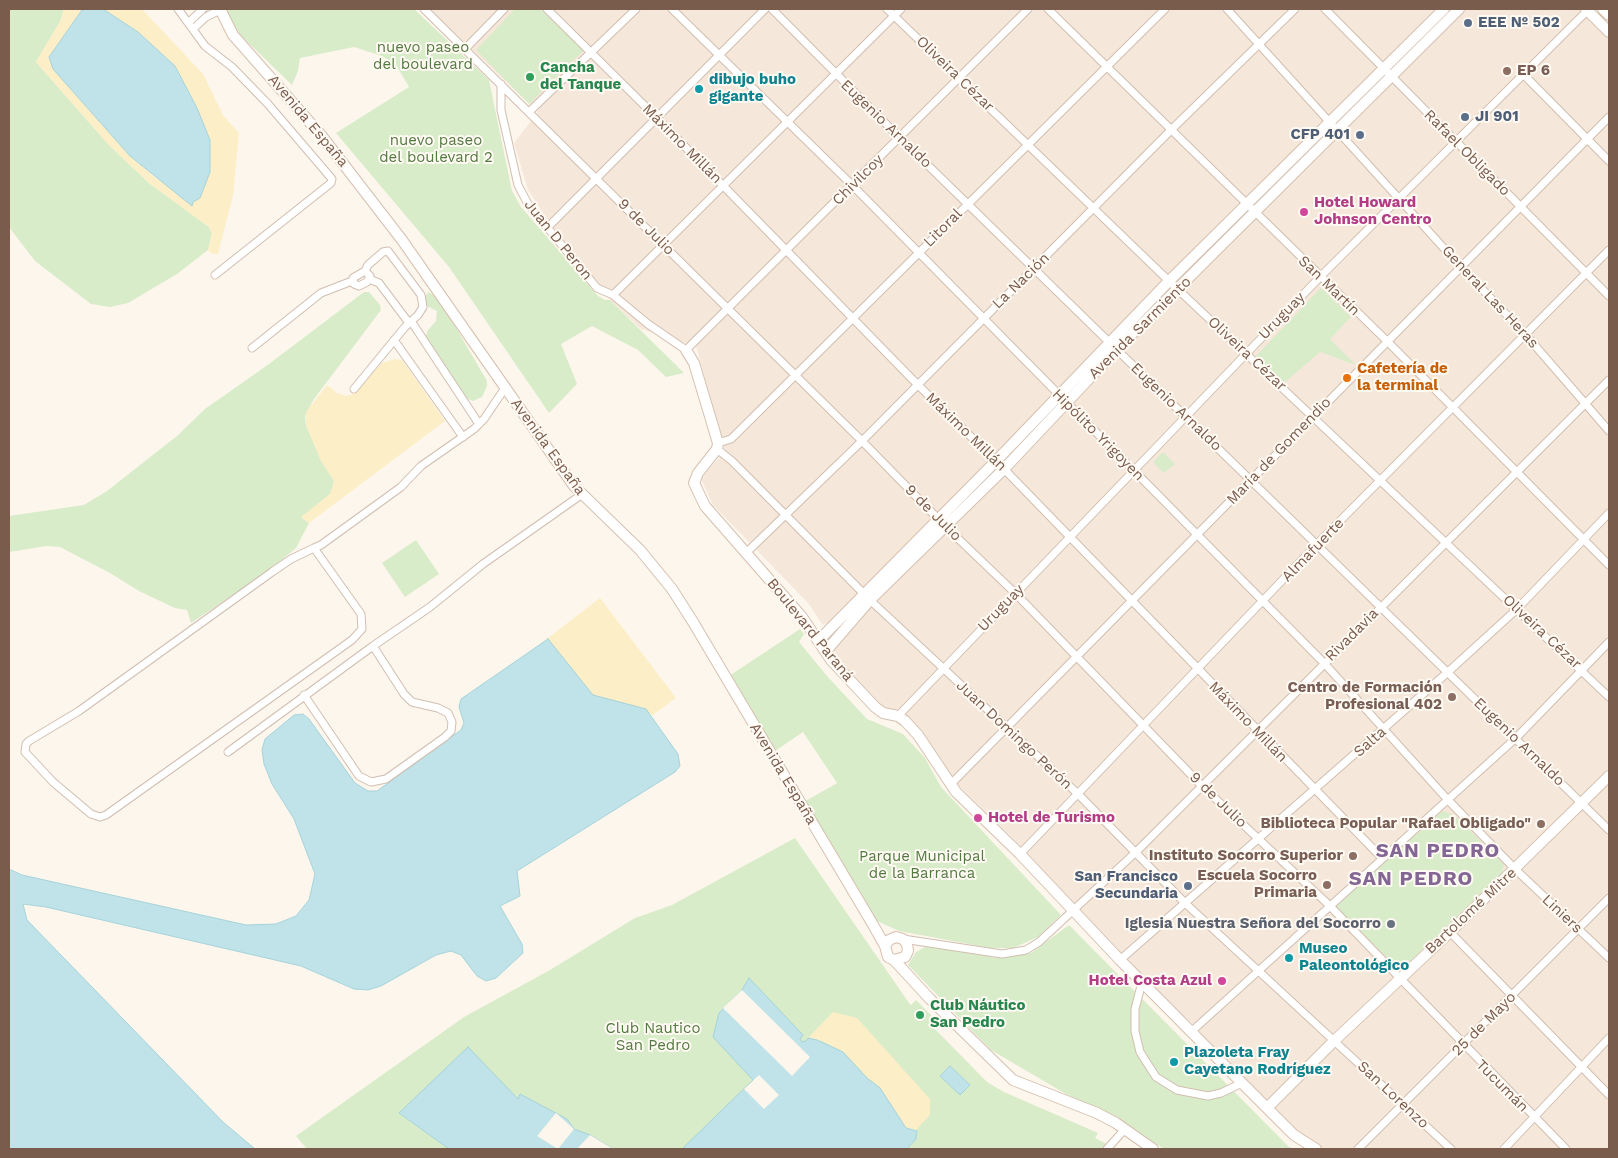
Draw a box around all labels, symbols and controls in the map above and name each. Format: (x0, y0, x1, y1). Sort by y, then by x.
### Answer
place label: EEE Nº 502 (1478, 14, 1560, 32)
marker: EEE Nº 502 (1462, 17, 1474, 29)
street label: Oliveira Cézar (912, 32, 998, 116)
park label: nuevo paseo del boulevard (373, 39, 473, 74)
place label: Cancha del Tanque (540, 59, 621, 94)
place label: EP 6 (1517, 62, 1550, 80)
marker: EP 6 (1501, 65, 1513, 77)
street label: Avenida España (264, 71, 352, 171)
marker: Cancha del Tanque (524, 71, 536, 83)
place label: dibujo buho gigante (709, 71, 796, 106)
street label: Eugenio Arnaldo (837, 76, 935, 172)
marker: dibujo buho gigante (693, 83, 705, 95)
street label: Máximo Millán (638, 100, 726, 188)
street label: Rafael Obligado (1420, 106, 1514, 200)
place label: JI 901 (1475, 108, 1519, 126)
marker: JI 901 (1459, 111, 1471, 123)
place label: CFP 401 (1290, 126, 1350, 144)
marker: CFP 401 (1354, 129, 1366, 141)
park label: nuevo paseo del boulevard 2 (379, 132, 493, 167)
street label: Chivilcoy (829, 151, 887, 209)
place label: Hotel Howard Johnson Centro (1314, 194, 1431, 229)
street label: 9 de Julio (614, 195, 678, 259)
street label: Juan D Peron (520, 196, 596, 284)
street label: Litoral (920, 205, 966, 251)
marker: Hotel Howard Johnson Centro (1298, 206, 1310, 218)
street label: General Las Heras (1438, 242, 1542, 352)
street label: La Nación (989, 249, 1053, 313)
street label: San Martín (1294, 252, 1364, 320)
street label: Avenida Sarmiento (1085, 273, 1195, 383)
street label: Uruguay (1255, 289, 1309, 343)
street label: Oliveira Cézar (1204, 313, 1290, 395)
street label: Eugenio Arnaldo (1127, 359, 1225, 455)
place label: Cafetería de la terminal (1357, 360, 1448, 395)
marker: Cafetería de la terminal (1341, 372, 1353, 384)
street label: Hipólito Yrigoyen (1048, 385, 1148, 485)
street label: Máximo Millán (922, 389, 1010, 475)
street label: María de Gomendio (1223, 393, 1335, 509)
street label: Avenida España (507, 395, 589, 499)
street label: 9 de Julio (901, 481, 965, 545)
street label: Almafuerte (1278, 514, 1348, 586)
street label: Boulevard Paraná (763, 575, 857, 685)
street label: Uruguay (974, 581, 1028, 635)
street label: Oliveira Cézar (1499, 591, 1585, 673)
street label: Rivadavia (1322, 605, 1382, 665)
street label: Juan Domingo Perón (952, 677, 1076, 793)
street label: Máximo Millán (1205, 678, 1291, 766)
place label: Centro de Formación Profesional 402 (1288, 679, 1442, 714)
marker: Centro de Formación Profesional 402 (1446, 691, 1458, 703)
street label: Eugenio Arnaldo (1470, 694, 1568, 790)
street label: Avenida España (746, 720, 820, 828)
street label: Salta (1350, 723, 1390, 761)
street label: 9 de Julio (1186, 768, 1250, 832)
place label: Hotel de Turismo (988, 809, 1115, 827)
marker: Hotel de Turismo (972, 812, 984, 824)
place label: Biblioteca Popular "Rafael Obligado" (1260, 815, 1531, 833)
marker: Biblioteca Popular "Rafael Obligado" (1535, 818, 1547, 830)
district label: SAN PEDRO (1375, 839, 1501, 863)
place label: Instituto Socorro Superior (1149, 847, 1343, 865)
park label: Parque Municipal de la Barranca (859, 848, 985, 883)
marker: Instituto Socorro Superior (1347, 850, 1359, 862)
street label: Bartolomé Mitre (1422, 864, 1520, 958)
place label: Escuela Socorro Primaria (1197, 867, 1317, 902)
district label: SAN PEDRO (1348, 867, 1474, 891)
place label: San Francisco Secundaria (1075, 868, 1178, 903)
marker: Escuela Socorro Primaria (1321, 879, 1333, 891)
marker: San Francisco Secundaria (1182, 880, 1194, 892)
street label: Liniers (1538, 891, 1586, 937)
place label: Iglesia Nuestra Señora del Socorro (1125, 915, 1381, 933)
marker: Iglesia Nuestra Señora del Socorro (1385, 918, 1397, 930)
place label: Museo Paleontológico (1299, 940, 1409, 975)
marker: Museo Paleontológico (1283, 952, 1295, 964)
place label: Hotel Costa Azul (1089, 972, 1212, 990)
marker: Hotel Costa Azul (1216, 975, 1228, 987)
street label: 25 de Mayo (1448, 988, 1520, 1060)
place label: Club Náutico San Pedro (930, 997, 1026, 1032)
marker: Club Náutico San Pedro (914, 1009, 926, 1021)
park label: Club Nautico San Pedro (606, 1020, 700, 1055)
place label: Plazoleta Fray Cayetano Rodríguez (1184, 1044, 1331, 1079)
marker: Plazoleta Fray Cayetano Rodríguez (1168, 1056, 1180, 1068)
street label: Tucumán (1472, 1056, 1532, 1116)
street label: San Lorenzo (1354, 1057, 1432, 1133)

